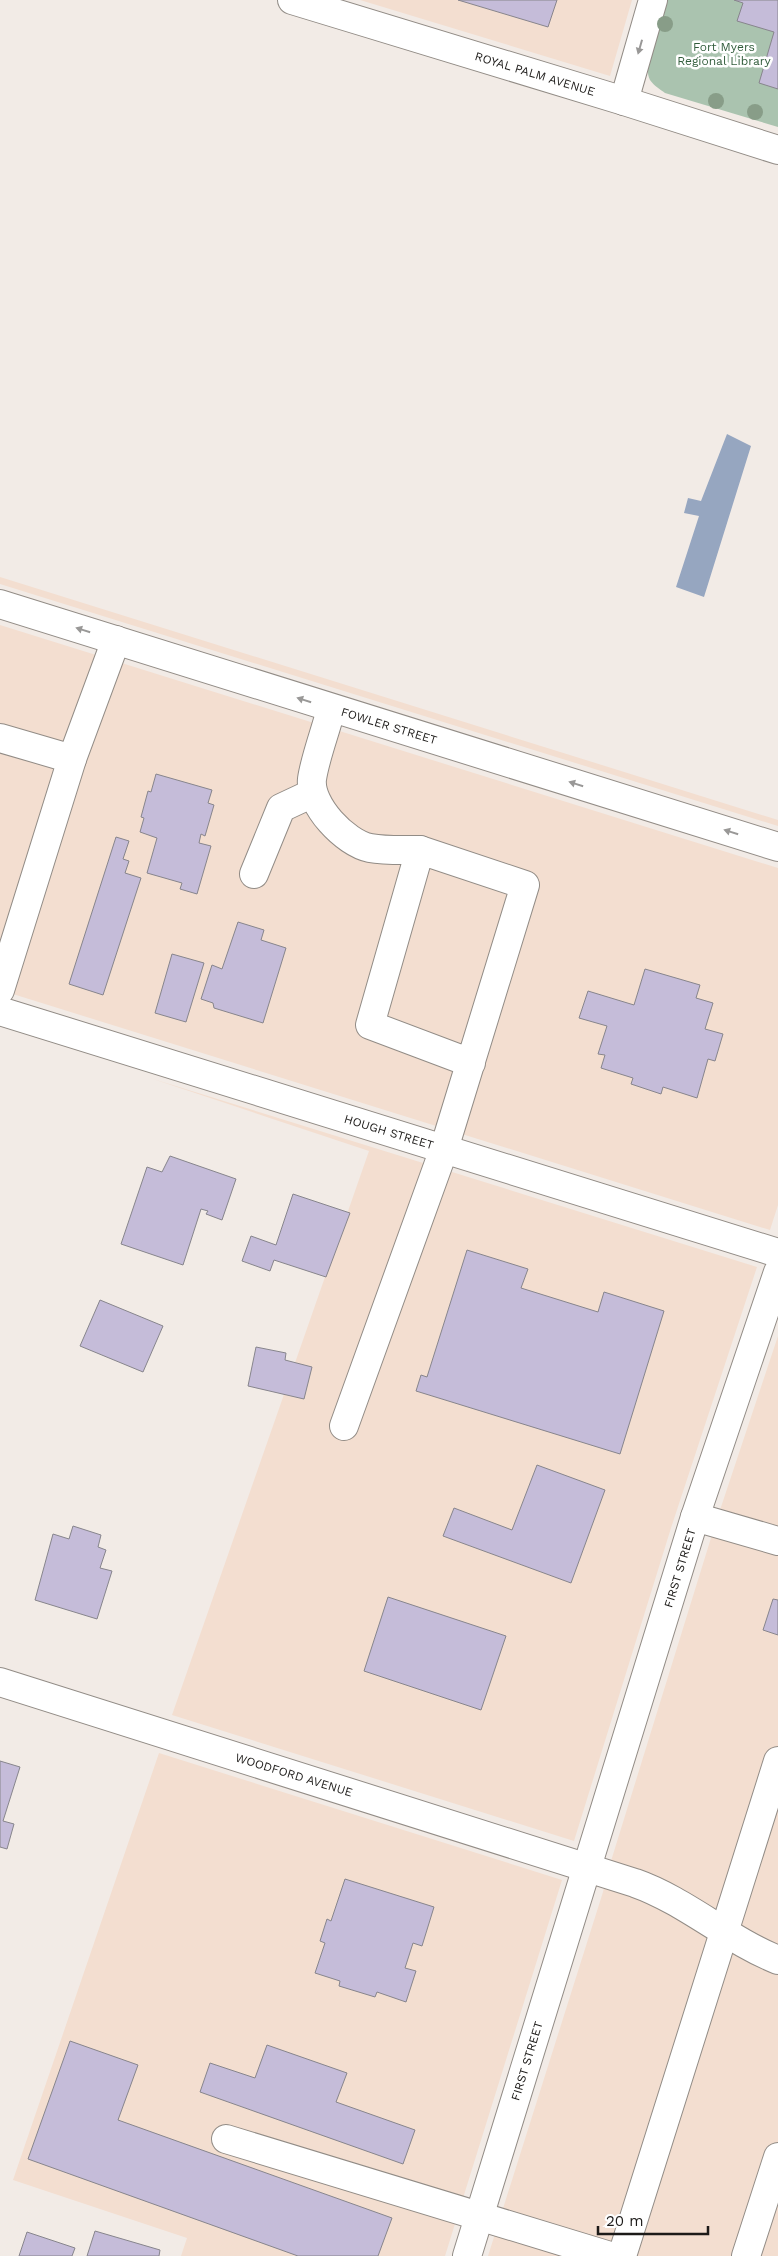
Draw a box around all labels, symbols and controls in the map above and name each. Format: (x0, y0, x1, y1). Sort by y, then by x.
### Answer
one-way arrow (635, 39, 643, 54)
park label: Fort Myers Regional Library (677, 40, 772, 68)
street label: ROYAL PALM AVENUE (473, 49, 597, 99)
one-way arrow (75, 626, 90, 634)
one-way arrow (296, 696, 311, 704)
street label: FOWLER STREET (339, 705, 439, 747)
one-way arrow (569, 779, 584, 787)
one-way arrow (724, 828, 739, 835)
street label: HOUGH STREET (342, 1112, 436, 1152)
street label: FIRST STREET (661, 1527, 699, 1609)
street label: WOODFORD AVENUE (234, 1750, 355, 1800)
street label: FIRST STREET (508, 2020, 546, 2102)
scale bar (598, 2204, 708, 2236)
text: 20 m (606, 2212, 644, 2230)

